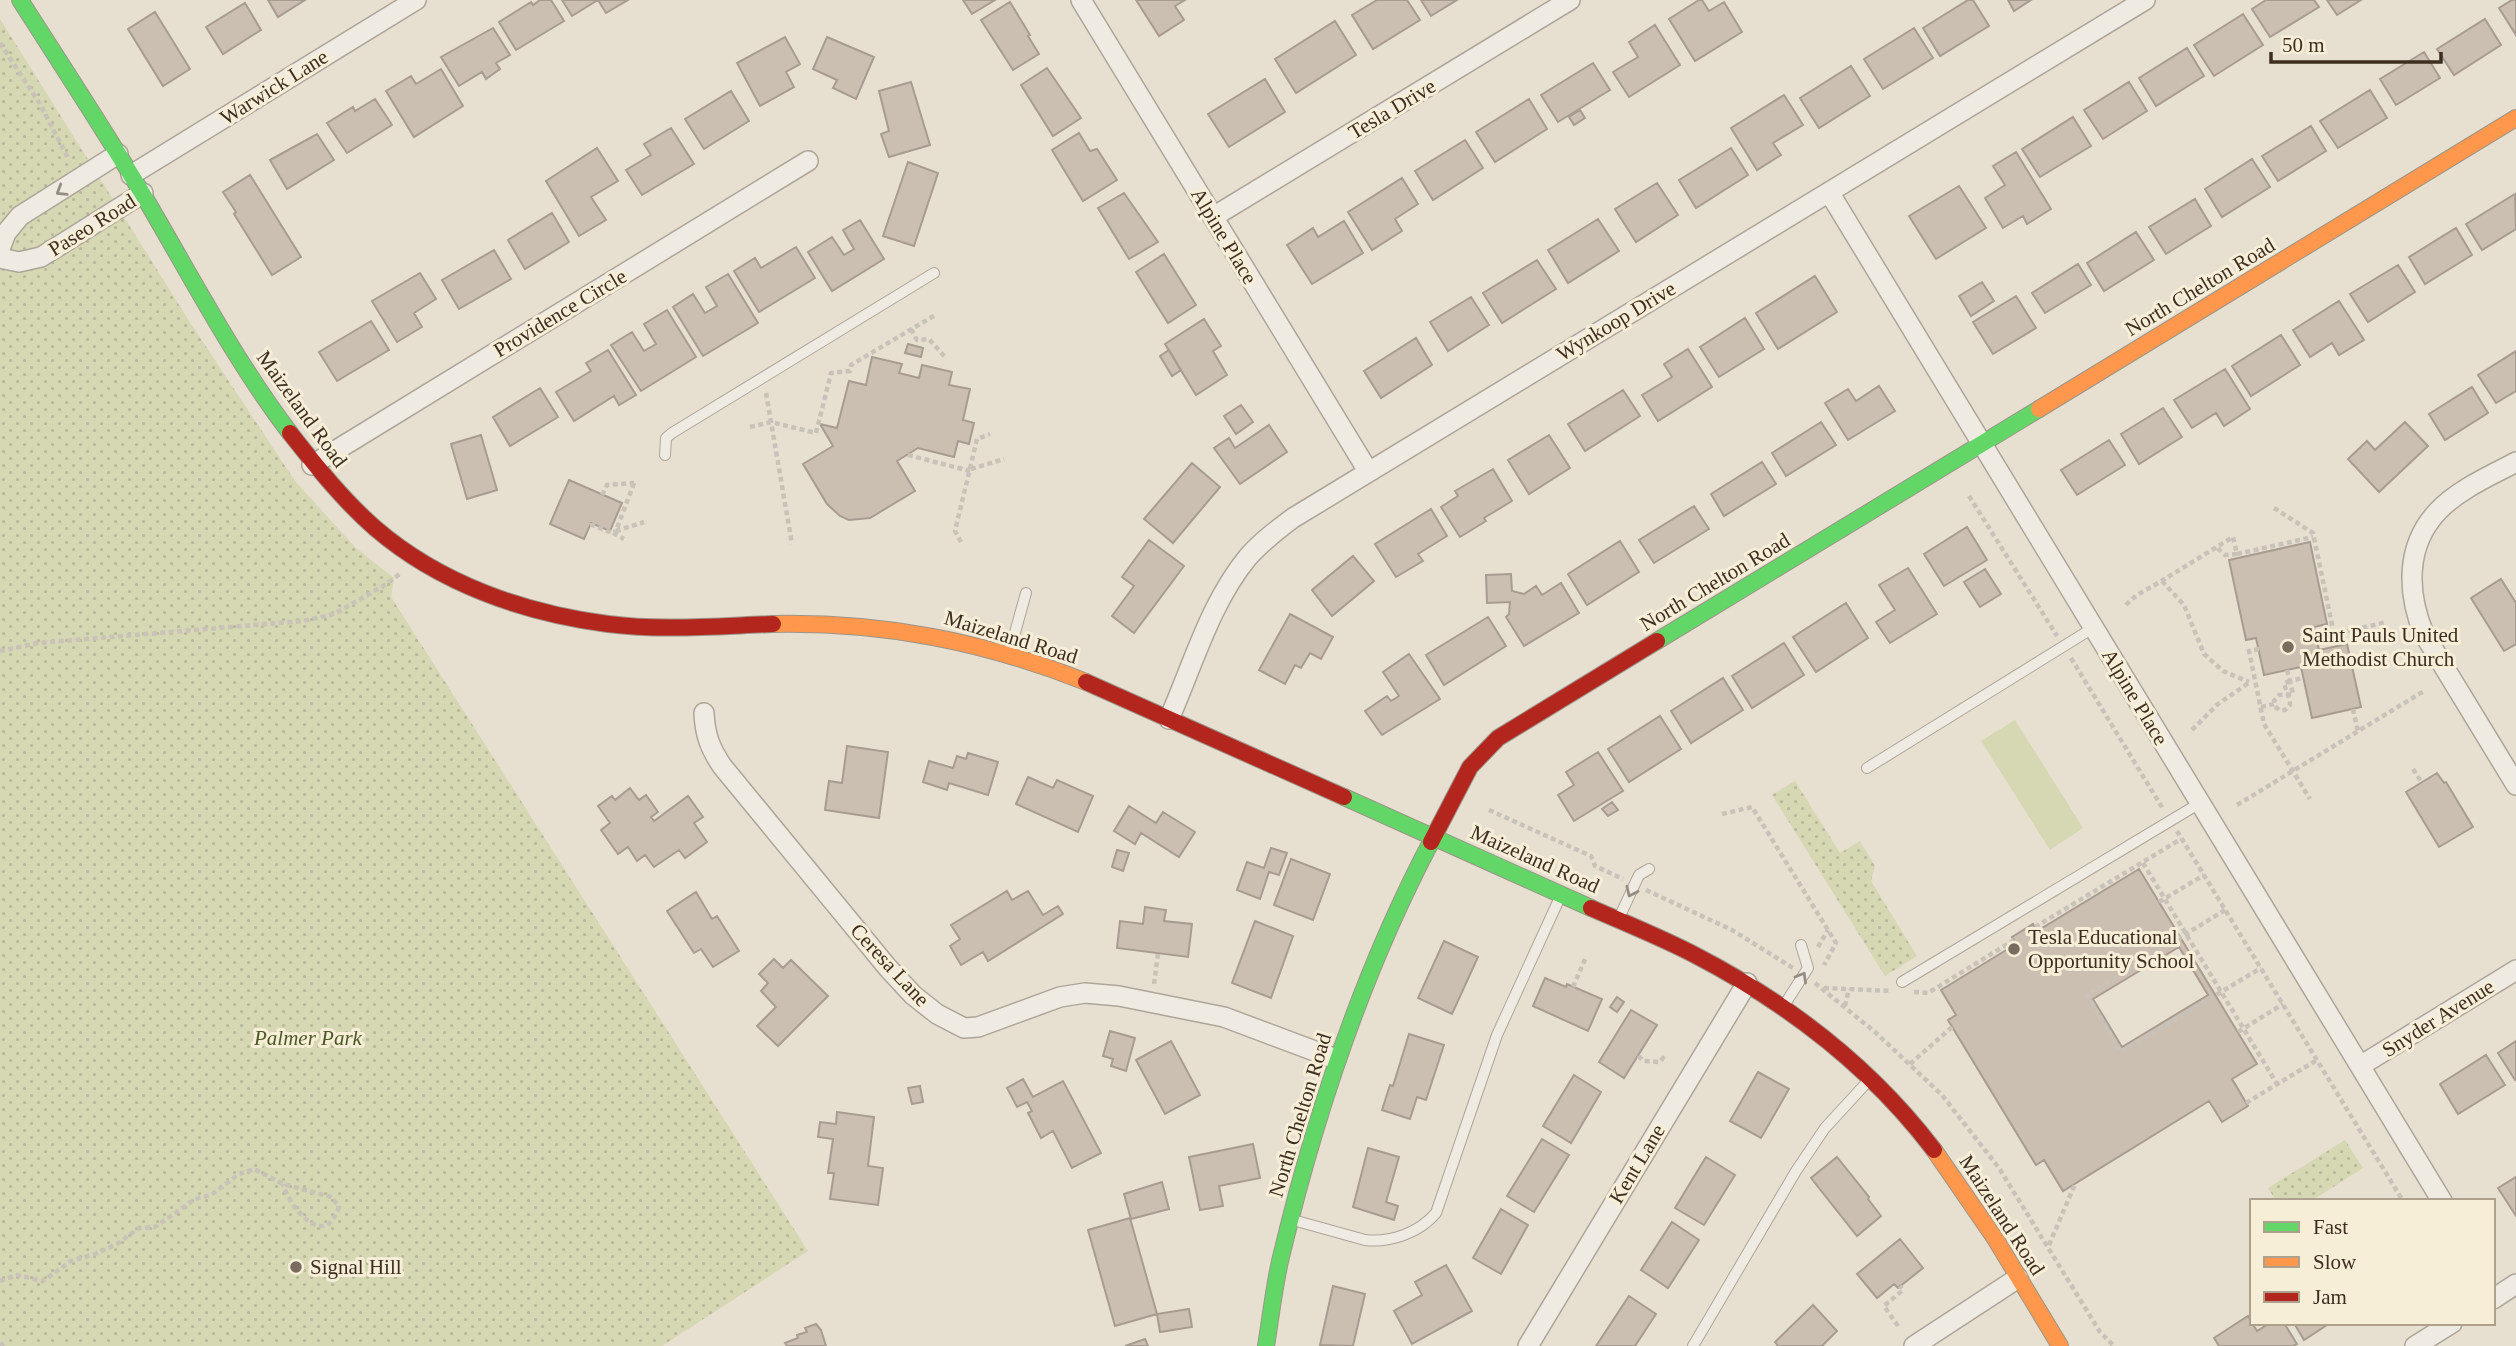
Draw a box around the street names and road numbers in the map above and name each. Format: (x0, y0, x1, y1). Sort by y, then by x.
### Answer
street label: Warwick Lane (216, 44, 332, 130)
street label: Tesla Drive (1344, 74, 1440, 144)
street label: Alpine Place (1186, 184, 1262, 288)
street label: Paseo Road (44, 188, 141, 261)
street label: North Chelton Road (2121, 233, 2280, 341)
street label: Providence Circle (489, 264, 631, 362)
street label: Wynkoop Drive (1552, 276, 1680, 366)
street label: Maizeland Road (252, 346, 353, 472)
street label: North Chelton Road (1636, 528, 1795, 636)
street label: Maizeland Road (941, 605, 1081, 669)
street label: Alpine Place (2097, 645, 2173, 749)
street label: Maizeland Road (1467, 820, 1603, 898)
street label: Ceresa Lane (846, 919, 934, 1011)
street label: Snyder Avenue (2378, 974, 2498, 1062)
street label: North Chelton Road (1264, 1030, 1337, 1200)
street label: Kent Lane (1604, 1120, 1670, 1208)
street label: Maizeland Road (1954, 1151, 2050, 1280)

